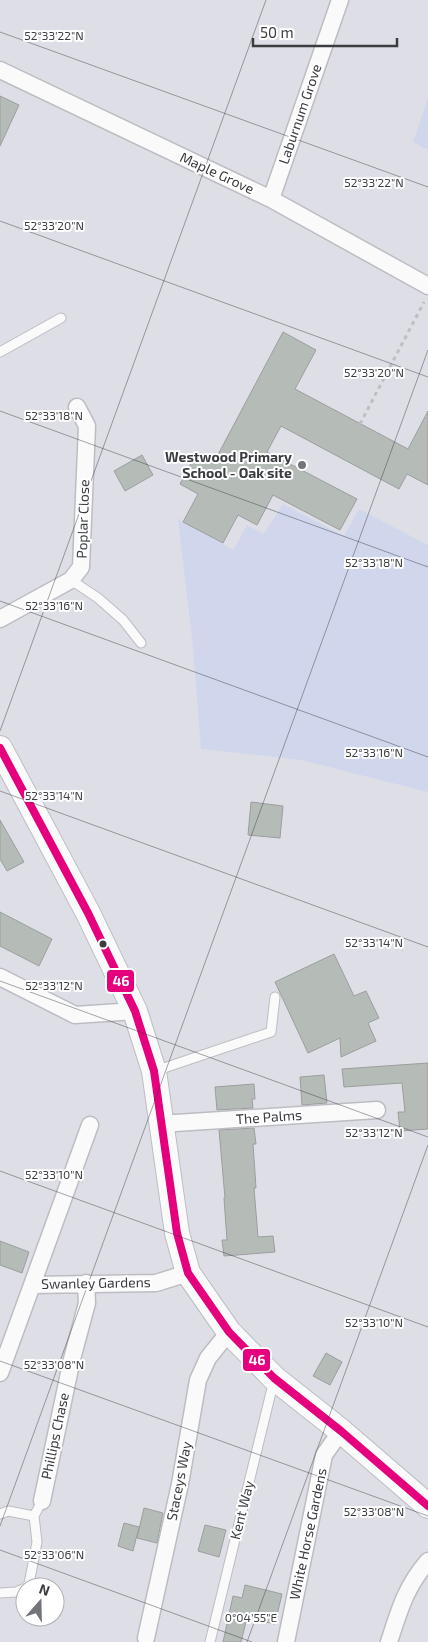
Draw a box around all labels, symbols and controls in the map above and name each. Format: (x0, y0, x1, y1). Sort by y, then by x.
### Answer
scale bar (253, 15, 397, 47)
text: 50 m (260, 23, 294, 41)
text: 52°33'22"N (24, 28, 84, 42)
street label: Laburnum Grove (274, 61, 325, 166)
street label: Maple Grove (177, 148, 257, 197)
text: 52°33'22"N (344, 175, 404, 189)
text: 52°33'20"N (24, 218, 84, 232)
text: 52°33'20"N (344, 365, 404, 379)
text: 52°33'18"N (25, 408, 83, 422)
place label: Westwood Primary School - Oak site (165, 448, 292, 481)
marker: Westwood Primary School - Oak site (296, 459, 308, 471)
street label: Poplar Close (73, 479, 92, 559)
text: 52°33'18"N (345, 555, 403, 569)
text: 52°33'16"N (25, 598, 83, 612)
text: 52°33'16"N (345, 745, 403, 759)
text: 52°33'14"N (25, 788, 83, 802)
text: 52°33'14"N (345, 935, 403, 949)
unlabelled marker (98, 939, 108, 949)
line badge: 46 (106, 969, 135, 993)
text: 46 (112, 972, 130, 989)
text: 52°33'12"N (25, 978, 83, 992)
street label: The Palms (235, 1106, 303, 1127)
text: 52°33'12"N (345, 1125, 403, 1139)
text: 52°33'10"N (25, 1167, 83, 1181)
street label: Swanley Gardens (41, 1273, 151, 1292)
text: 52°33'10"N (345, 1315, 403, 1329)
line badge: 46 (242, 1348, 271, 1372)
text: 46 (248, 1351, 266, 1368)
text: 52°33'08"N (24, 1357, 84, 1371)
street label: Phillips Chase (37, 1391, 72, 1481)
street label: Staceys Way (162, 1439, 195, 1522)
street label: White Horse Gardens (285, 1466, 330, 1601)
street label: Kent Way (226, 1478, 257, 1541)
text: 52°33'08"N (344, 1504, 404, 1518)
text: 52°33'06"N (24, 1547, 84, 1561)
north arrow (15, 1577, 65, 1627)
text: N (37, 1580, 52, 1599)
text: 0°04'55"E (225, 1610, 278, 1624)

